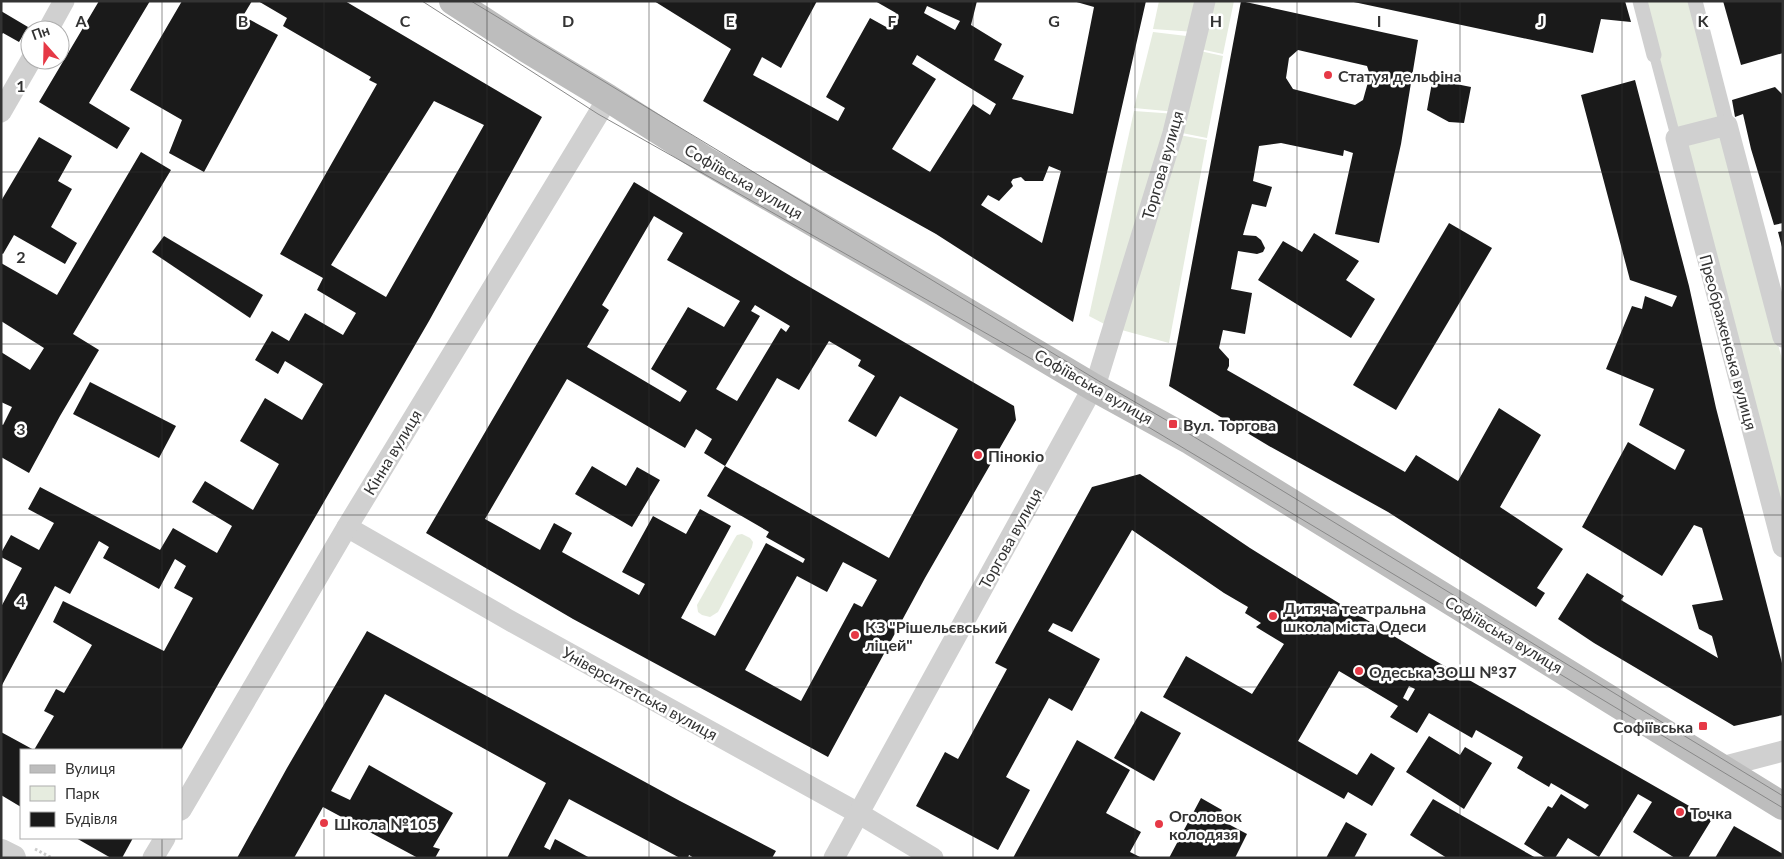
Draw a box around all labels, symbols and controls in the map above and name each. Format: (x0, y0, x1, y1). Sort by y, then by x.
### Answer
text: A (74, 11, 87, 30)
text: B (238, 11, 248, 30)
text: C (400, 11, 411, 30)
text: D (562, 11, 574, 30)
text: E (725, 11, 735, 30)
text: F (887, 11, 897, 30)
text: G (1048, 11, 1060, 30)
text: H (1210, 11, 1222, 30)
text: I (1377, 11, 1381, 30)
text: J (1538, 11, 1544, 30)
text: K (1698, 11, 1710, 30)
north arrow (20, 20, 70, 70)
text: Пн (29, 21, 52, 43)
place label: Статуя дельфіна (1338, 66, 1462, 85)
marker: Статуя дельфіна (1322, 69, 1334, 81)
text: 1 (16, 76, 26, 95)
street label: Торгова вулиця (1137, 108, 1187, 222)
street label: Софіївська вулиця (681, 139, 807, 223)
text: 2 (16, 247, 26, 266)
street label: Преображенська вулиця (1696, 252, 1762, 432)
street label: Софіївська вулиця (1031, 344, 1157, 428)
street label: Кінна вулиця (359, 406, 425, 498)
place label: Вул. Торгова (1183, 415, 1276, 434)
marker: Вул. Торгова (1167, 418, 1179, 430)
text: 3 (16, 419, 26, 438)
place label: Пінокіо (988, 446, 1044, 465)
marker: Пінокіо (972, 449, 984, 461)
street label: Торгова вулиця (974, 484, 1046, 592)
text: 4 (16, 591, 26, 610)
street label: Софіївська вулиця (1442, 591, 1566, 677)
place label: Дитяча театральна школа міста Одеси (1283, 598, 1426, 635)
marker: Дитяча театральна школа міста Одеси (1267, 610, 1279, 622)
place label: КЗ "Рішельєвський ліцей" (865, 617, 1007, 654)
marker: КЗ "Рішельєвський ліцей" (849, 629, 861, 641)
street label: Університетська вулиця (559, 642, 721, 744)
place label: Одеська ЗОШ №37 (1369, 662, 1517, 681)
marker: Одеська ЗОШ №37 (1353, 665, 1365, 677)
place label: Софiïвська (1613, 717, 1693, 736)
marker: Софiïвська (1697, 720, 1709, 732)
legend (20, 749, 182, 839)
text: Вулиця (65, 759, 115, 777)
text: Парк (65, 784, 100, 802)
place label: Точка (1690, 803, 1732, 822)
place label: Оголовок колодязя (1169, 806, 1242, 843)
marker: Точка (1674, 806, 1686, 818)
text: Будівля (65, 809, 117, 827)
place label: Школа №105 (334, 814, 437, 833)
marker: Школа №105 (318, 817, 330, 829)
marker: Оголовок колодязя (1153, 818, 1165, 830)

